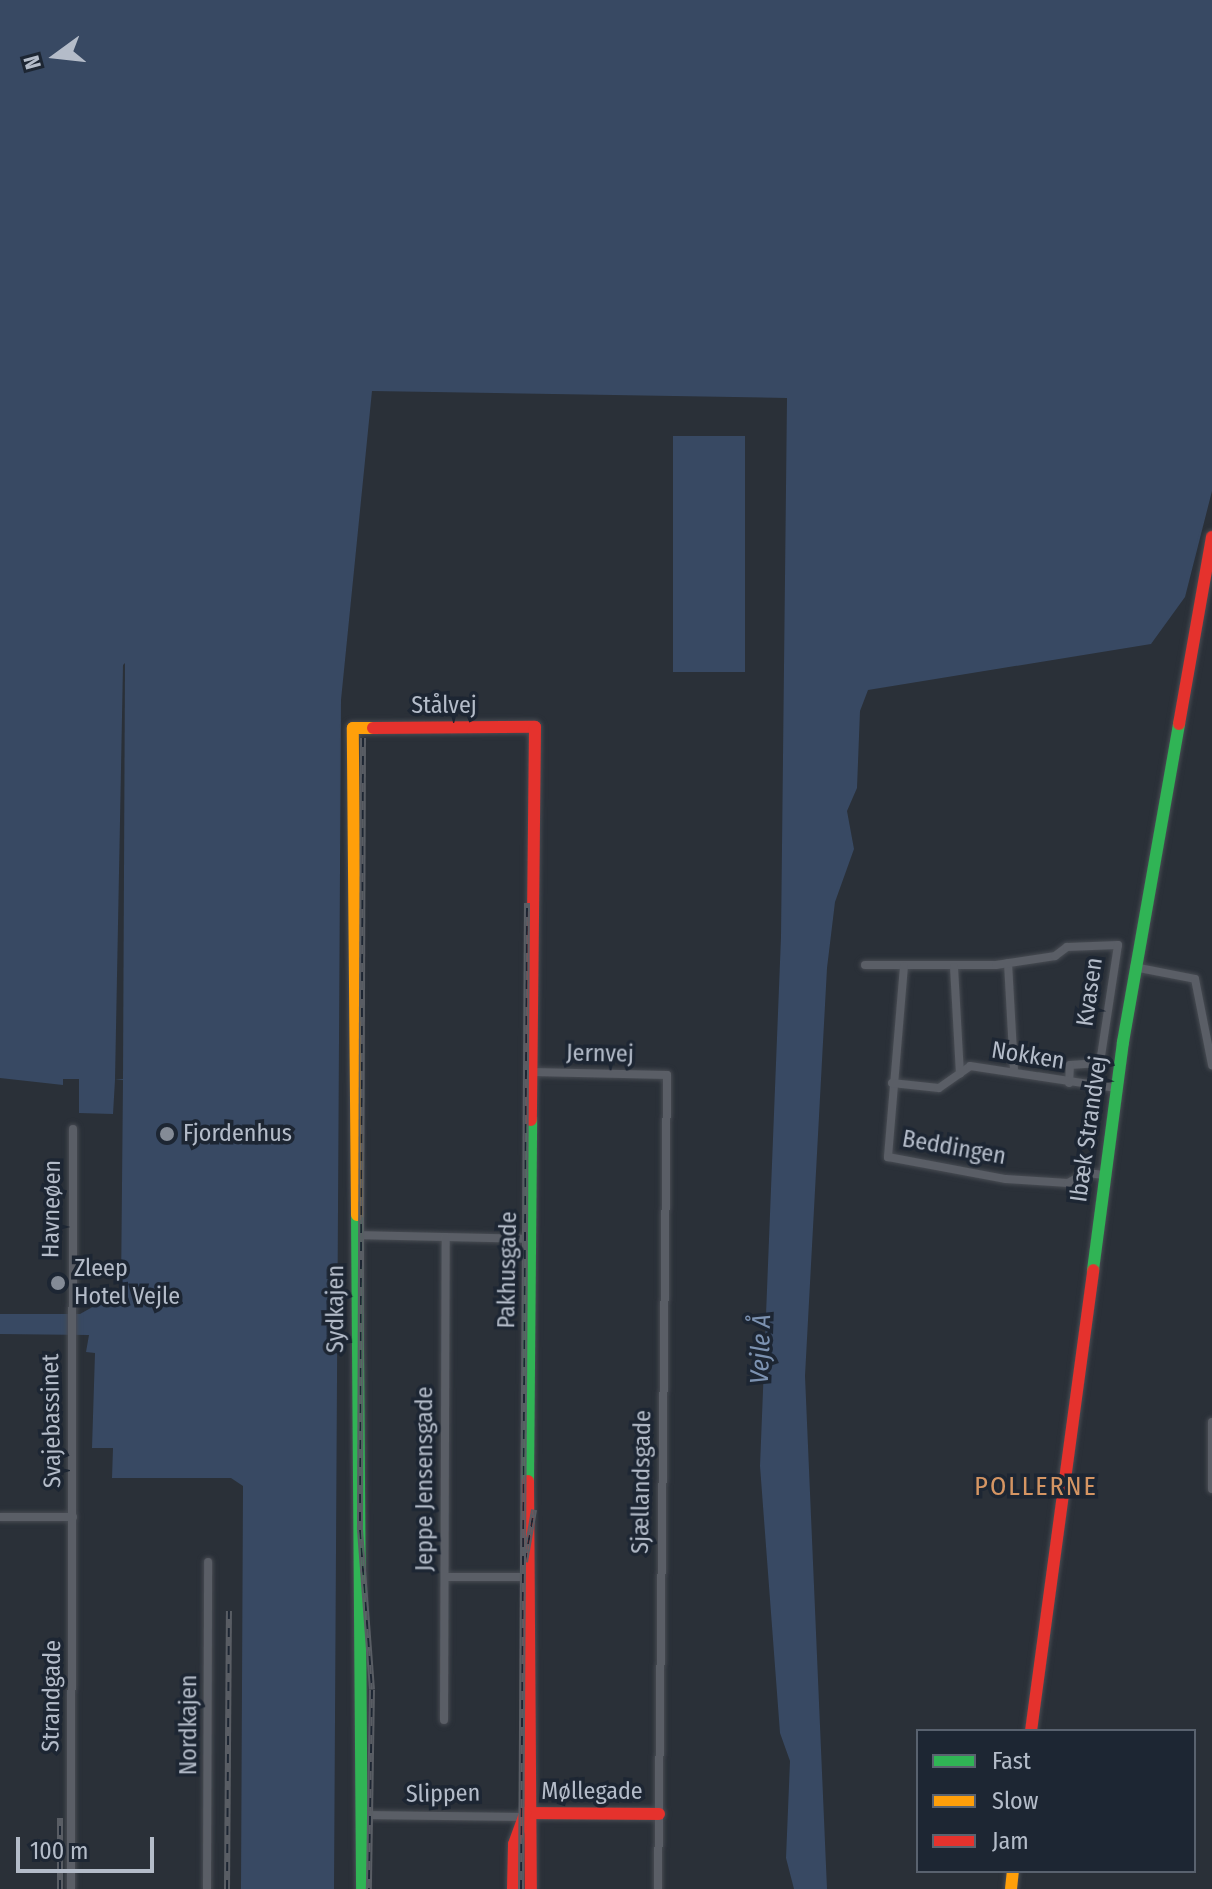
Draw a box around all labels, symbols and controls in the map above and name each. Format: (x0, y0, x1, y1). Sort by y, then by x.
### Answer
north arrow (16, 16, 96, 96)
text: N (18, 52, 47, 72)
street label: Stålvej (411, 692, 477, 720)
street label: Kvasen (1071, 956, 1109, 1028)
street label: Nokken (989, 1036, 1067, 1076)
street label: Jernvej (566, 1039, 634, 1069)
street label: Ibæk Strandvej (1064, 1054, 1114, 1204)
place label: Fjordenhus (183, 1120, 292, 1148)
marker: Fjordenhus (158, 1125, 176, 1143)
street label: Beddingen (900, 1125, 1008, 1171)
street label: Havneøen (37, 1160, 67, 1258)
street label: Pakhusgade (493, 1211, 523, 1329)
place label: Zleep Hotel Vejle (74, 1255, 180, 1311)
street label: Sydkajen (322, 1265, 350, 1353)
marker: Zleep Hotel Vejle (49, 1274, 67, 1292)
water label: Vejle Å (744, 1314, 778, 1384)
street label: Svajebassinet (36, 1354, 68, 1488)
street label: Jeppe Jensensgade (411, 1387, 439, 1571)
street label: Sjællandsgade (626, 1410, 658, 1554)
district label: POLLERNE (974, 1471, 1098, 1503)
street label: Strandgade (37, 1640, 67, 1752)
street label: Nordkajen (175, 1675, 203, 1775)
legend (916, 1729, 1196, 1873)
text: Fast (992, 1747, 1031, 1775)
street label: Møllegade (541, 1778, 643, 1806)
street label: Slippen (406, 1779, 480, 1809)
text: Slow (992, 1787, 1038, 1815)
scale bar (20, 1821, 158, 1871)
text: Jam (992, 1827, 1029, 1855)
text: 100 m (30, 1837, 88, 1865)

